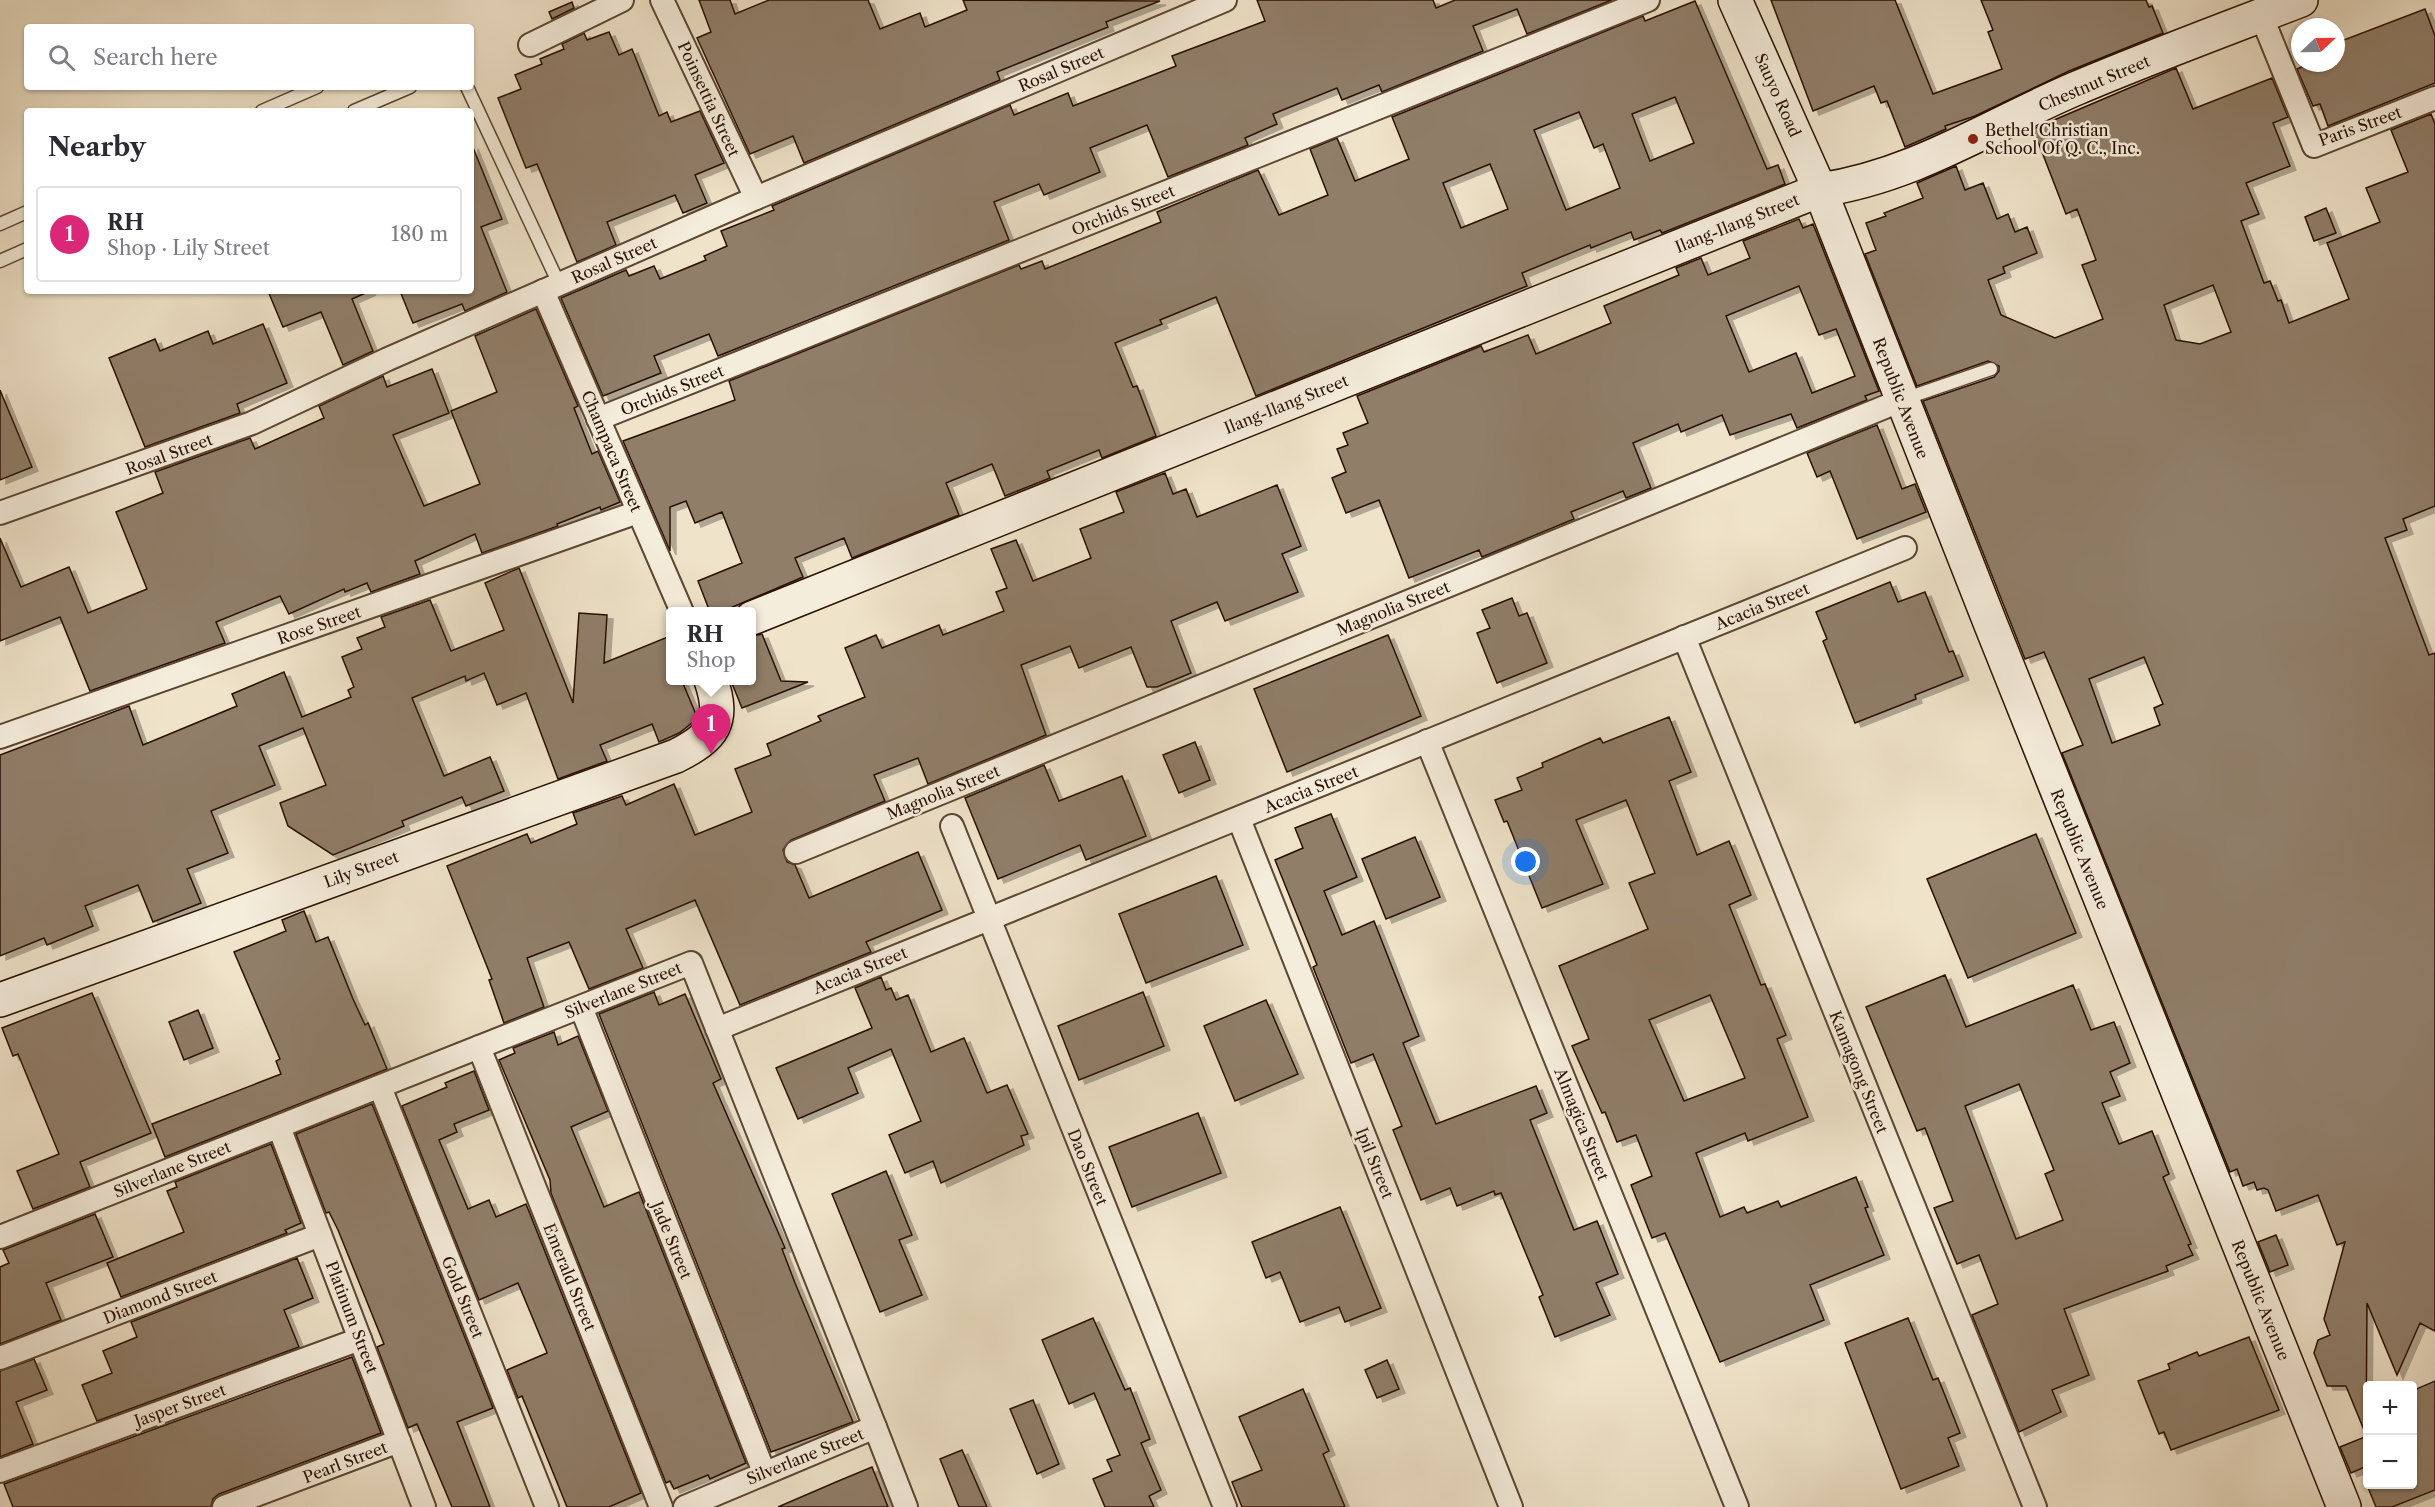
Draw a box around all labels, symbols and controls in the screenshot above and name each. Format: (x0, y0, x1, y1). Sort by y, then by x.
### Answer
north arrow (2291, 18, 2345, 72)
search box (24, 24, 474, 90)
street label: Poinsettia Street (674, 38, 745, 160)
icon: search (45, 41, 78, 74)
street label: Rosal Street (1015, 42, 1107, 96)
text: Search here (93, 44, 218, 71)
street label: Sauyo Road (1751, 50, 1805, 140)
street label: Chestnut Street (2035, 50, 2153, 115)
street label: Paris Street (2316, 102, 2405, 150)
place label: Bethel Christian School Of Q. C., Inc. (1985, 120, 2140, 158)
text: Nearby (48, 131, 146, 163)
marker: Bethel Christian School Of Q. C., Inc. (1966, 132, 1980, 146)
street label: Orchids Street (1069, 180, 1178, 240)
street label: Ilang-Ilang Street (1672, 189, 1802, 257)
text: RH (107, 209, 144, 236)
text: 1 (65, 222, 74, 246)
text: 180 m (391, 222, 448, 246)
street label: Rosal Street (568, 232, 660, 288)
text: Shop · Lily Street (107, 236, 270, 260)
street label: Republic Avenue (1869, 334, 1933, 462)
street label: Orchids Street (618, 360, 727, 420)
street label: Ilang-Ilang Street (1221, 370, 1351, 438)
street label: Champaca Street (577, 387, 647, 515)
street label: Rosal Street (123, 429, 216, 479)
street label: Magnolia Street (1334, 576, 1453, 640)
street label: Acacia Street (1711, 578, 1812, 634)
street label: Rose Street (275, 601, 364, 649)
popup (666, 607, 756, 685)
text: RH (686, 621, 723, 648)
text: Shop (686, 648, 736, 672)
pin: 1 (692, 704, 730, 754)
street label: Magnolia Street (884, 760, 1003, 824)
street label: Acacia Street (1260, 761, 1361, 817)
street label: Republic Avenue (2047, 786, 2113, 912)
street label: Lily Street (321, 846, 401, 892)
your location (1511, 847, 1540, 876)
street label: Acacia Street (809, 942, 910, 998)
street label: Silverlane Street (561, 957, 685, 1023)
street label: Kamagong Street (1825, 1008, 1893, 1137)
street label: Almagica Street (1550, 1064, 1614, 1183)
street label: Ipil Street (1352, 1125, 1398, 1202)
street label: Dao Street (1064, 1126, 1113, 1209)
street label: Silverlane Street (110, 1136, 234, 1202)
street label: Jade Street (646, 1195, 697, 1282)
street label: Emerald Street (539, 1220, 601, 1334)
street label: Republic Avenue (2228, 1237, 2294, 1363)
street label: Gold Street (437, 1253, 489, 1341)
street label: Platinum Street (321, 1258, 383, 1376)
street label: Diamond Street (100, 1266, 220, 1328)
street label: Jasper Street (129, 1379, 229, 1432)
map controls (2363, 1381, 2417, 1489)
button: + (2363, 1381, 2417, 1435)
street label: Silverlane Street (743, 1423, 867, 1489)
button: − (2363, 1435, 2417, 1489)
street label: Pearl Street (300, 1437, 390, 1487)

